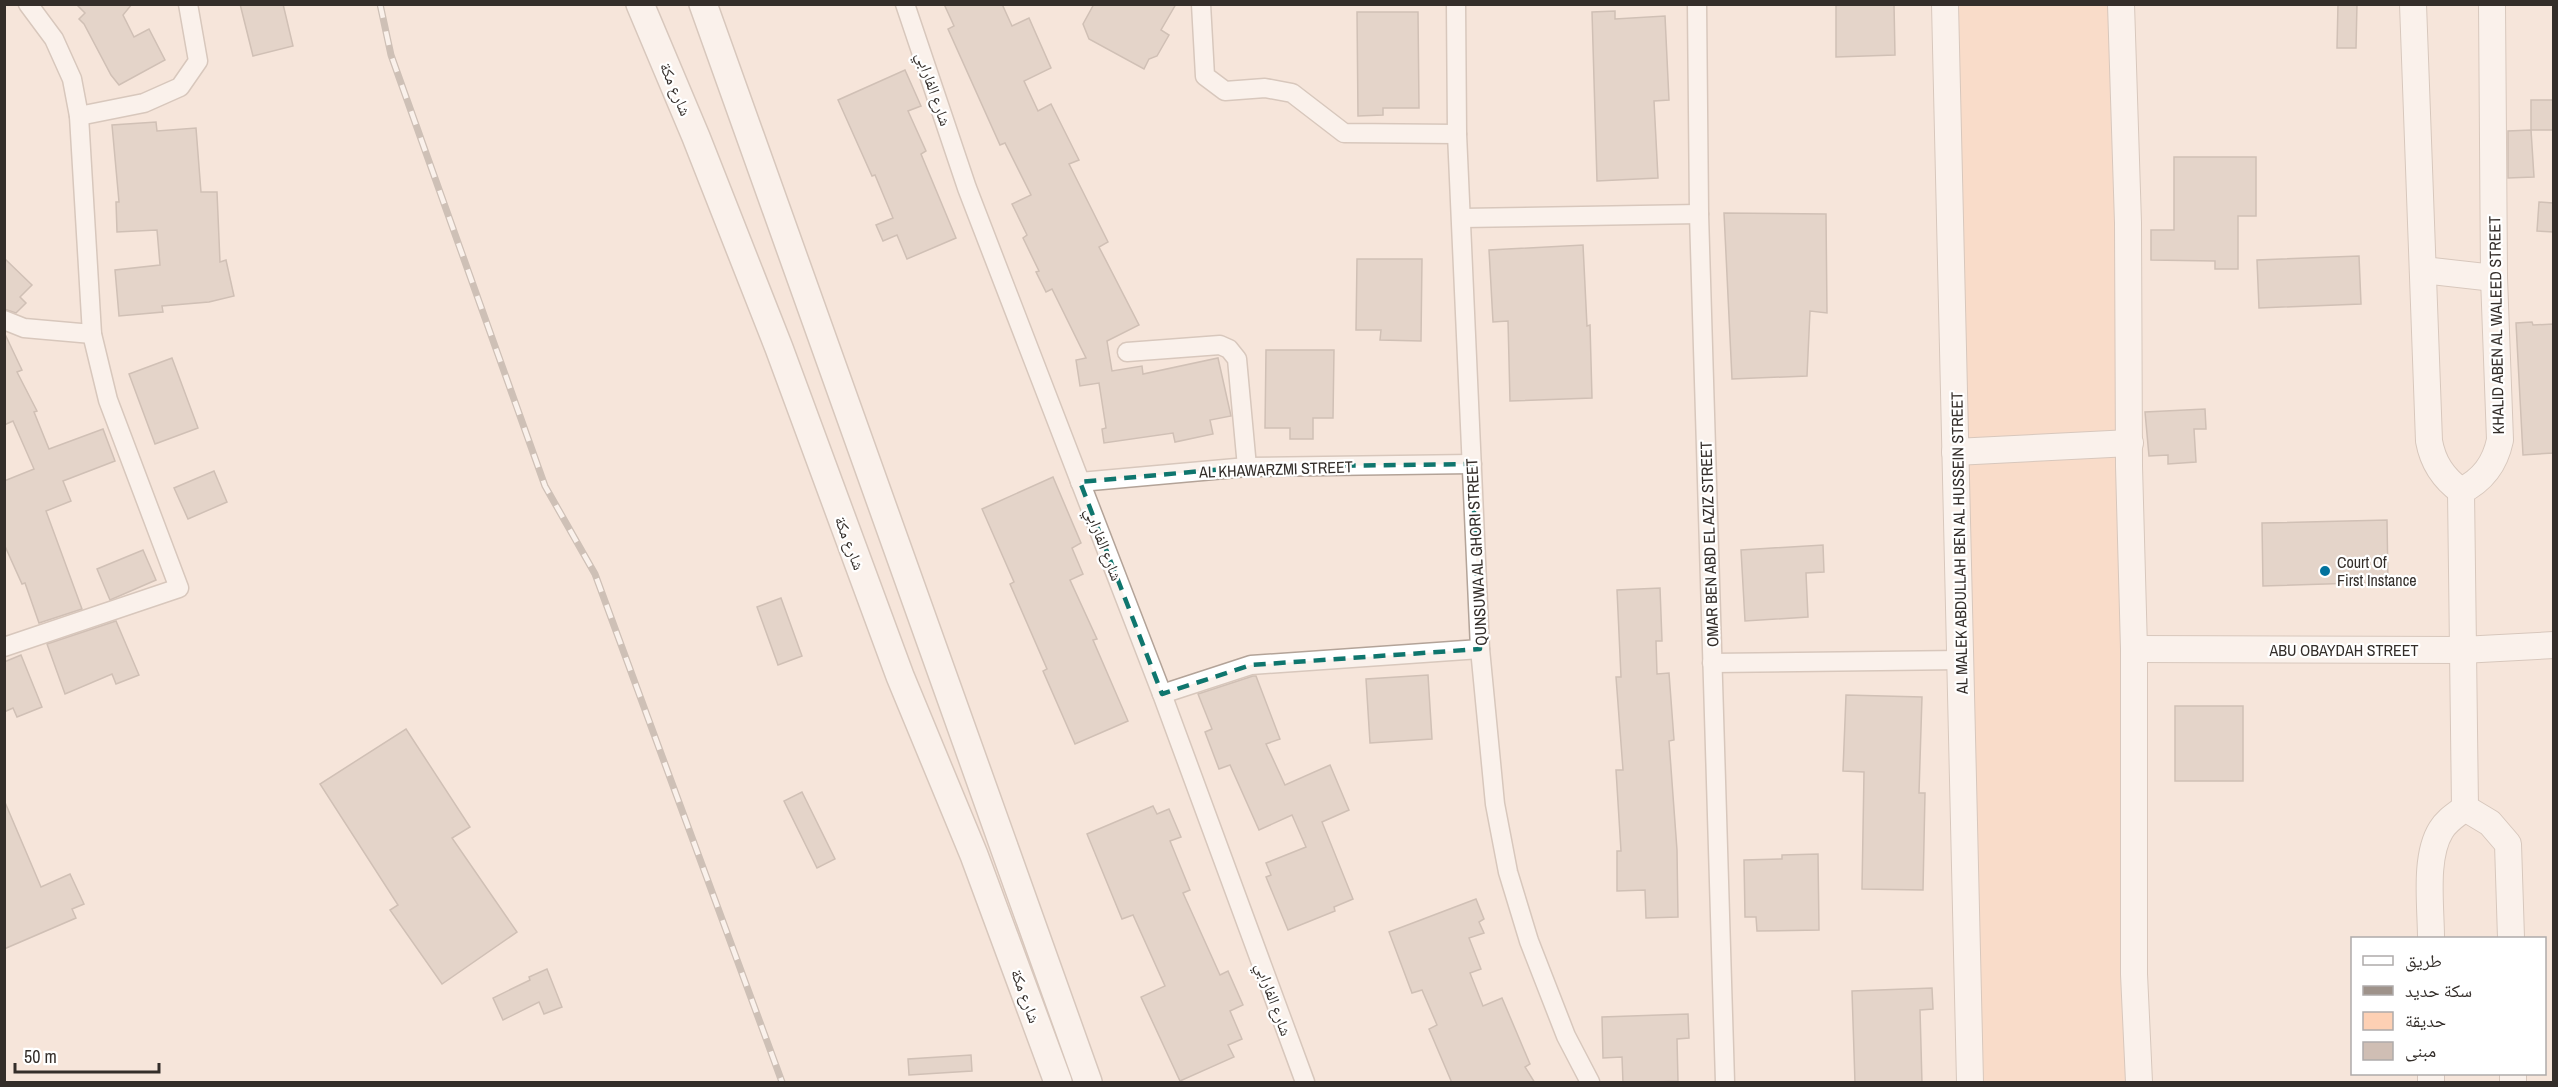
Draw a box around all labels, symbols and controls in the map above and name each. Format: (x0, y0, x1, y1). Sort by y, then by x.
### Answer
street label: شارع الفارابي (909, 49, 957, 130)
street label: شارع مكة (655, 59, 697, 119)
street label: KHALID ABEN AL WALEED STREET (2483, 216, 2509, 434)
street label: AL MALEK ABDULLAH BEN AL HUSSEIN STREET (1945, 392, 1973, 695)
street label: OMAR BEN ABD EL AZIZ STREET (1694, 441, 1724, 647)
street label: AL KHAWARZMI STREET (1198, 455, 1353, 483)
street label: QUNSUWA AL GHORI STREET (1460, 458, 1492, 646)
street label: شارع الفارابي (1078, 504, 1128, 585)
street label: شارع مكة (830, 513, 870, 573)
place label: Court Of First Instance (2337, 551, 2417, 591)
marker: Court Of First Instance (2318, 564, 2332, 578)
street label: ABU OBAYDAH STREET (2268, 639, 2419, 661)
legend (2351, 937, 2546, 1075)
text: طريق (2405, 948, 2442, 973)
street label: شارع الفارابي (1249, 959, 1297, 1040)
street label: شارع مكة (1006, 966, 1046, 1026)
text: سكة حديد (2405, 978, 2472, 1003)
text: حديقة (2405, 1008, 2446, 1033)
scale bar (15, 1036, 159, 1074)
text: مبنى (2405, 1038, 2436, 1063)
text: 50 m (24, 1044, 57, 1069)

